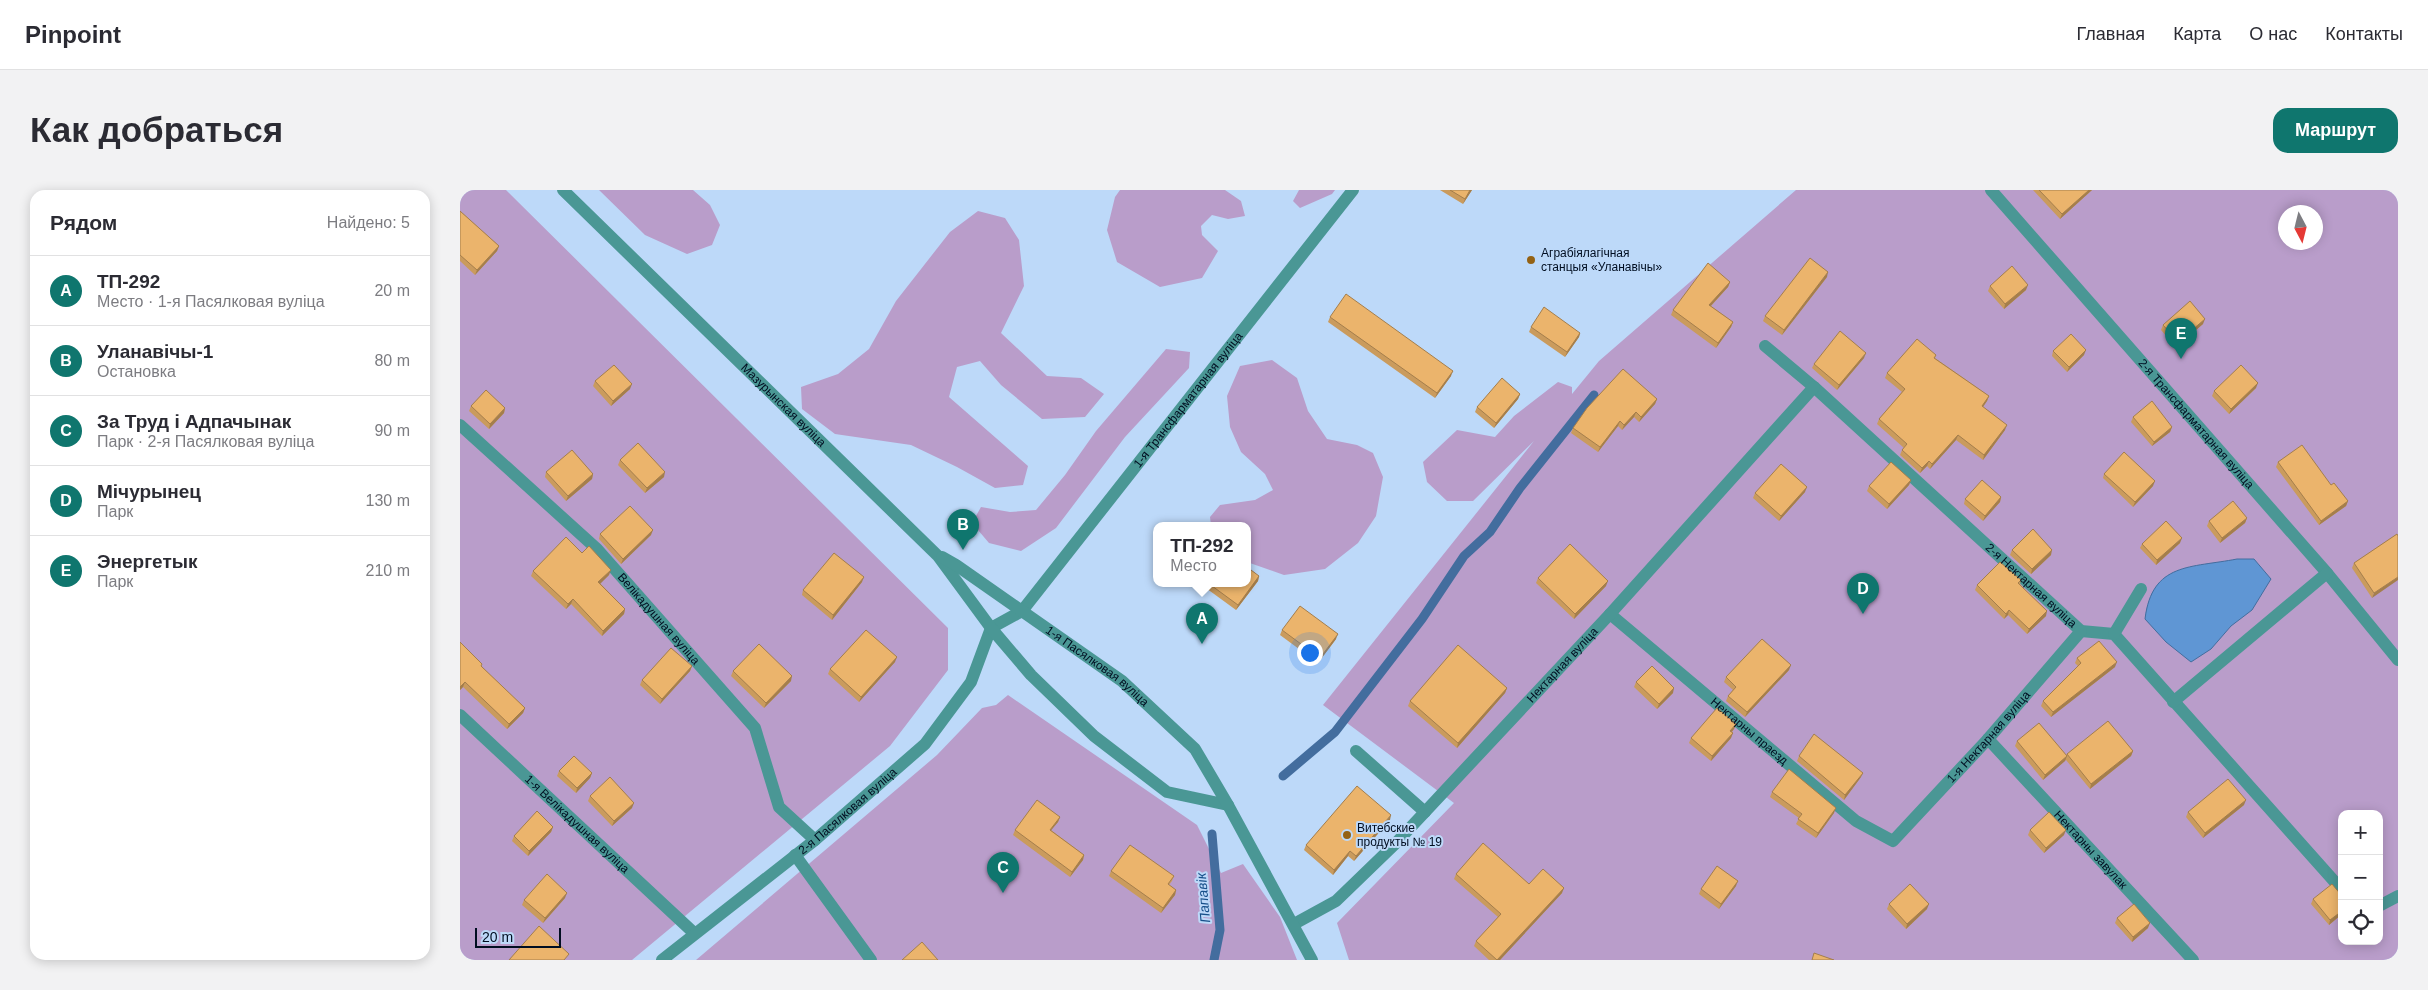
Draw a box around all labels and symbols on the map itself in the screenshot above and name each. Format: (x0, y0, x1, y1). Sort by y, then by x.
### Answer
north arrow (2278, 205, 2323, 250)
place label: Аграбіялагічная станцыя «Уланавічы» (1541, 246, 1662, 274)
marker: Аграбіялагічная станцыя «Уланавічы» (1525, 254, 1537, 266)
pin: E (2165, 318, 2197, 359)
street label: 1-я Трансфарматарная вуліца (1131, 329, 1246, 470)
street label: 2-я Трансфарматарная вуліца (2135, 356, 2257, 492)
street label: Мазурынская вуліца (738, 361, 829, 450)
pin: B (947, 509, 979, 550)
street label: 2-я Нектарная вуліца (1983, 540, 2080, 631)
street label: Велікадушная вуліца (615, 570, 703, 668)
pin: D (1847, 573, 1879, 614)
pin: A (1186, 603, 1218, 644)
street label: 1-я Пасялковая вуліца (1043, 623, 1152, 710)
street label: Нектарная вуліца (1524, 624, 1601, 705)
your location (1297, 640, 1323, 666)
street label: 1-я Нектарная вуліца (1944, 688, 2033, 786)
street label: Нектарны праезд (1708, 695, 1791, 768)
street label: 2-я Пасялковая вуліца (796, 765, 900, 857)
street label: 1-я Велікадушная вуліца (522, 772, 632, 876)
street label: Нектарны завулак (2051, 808, 2131, 892)
place label: Витебские продукты № 19 (1357, 821, 1442, 849)
marker: Витебские продукты № 19 (1341, 829, 1353, 841)
pin: C (987, 852, 1019, 893)
water label: Папавік (1193, 871, 1213, 924)
scale bar (475, 925, 561, 948)

